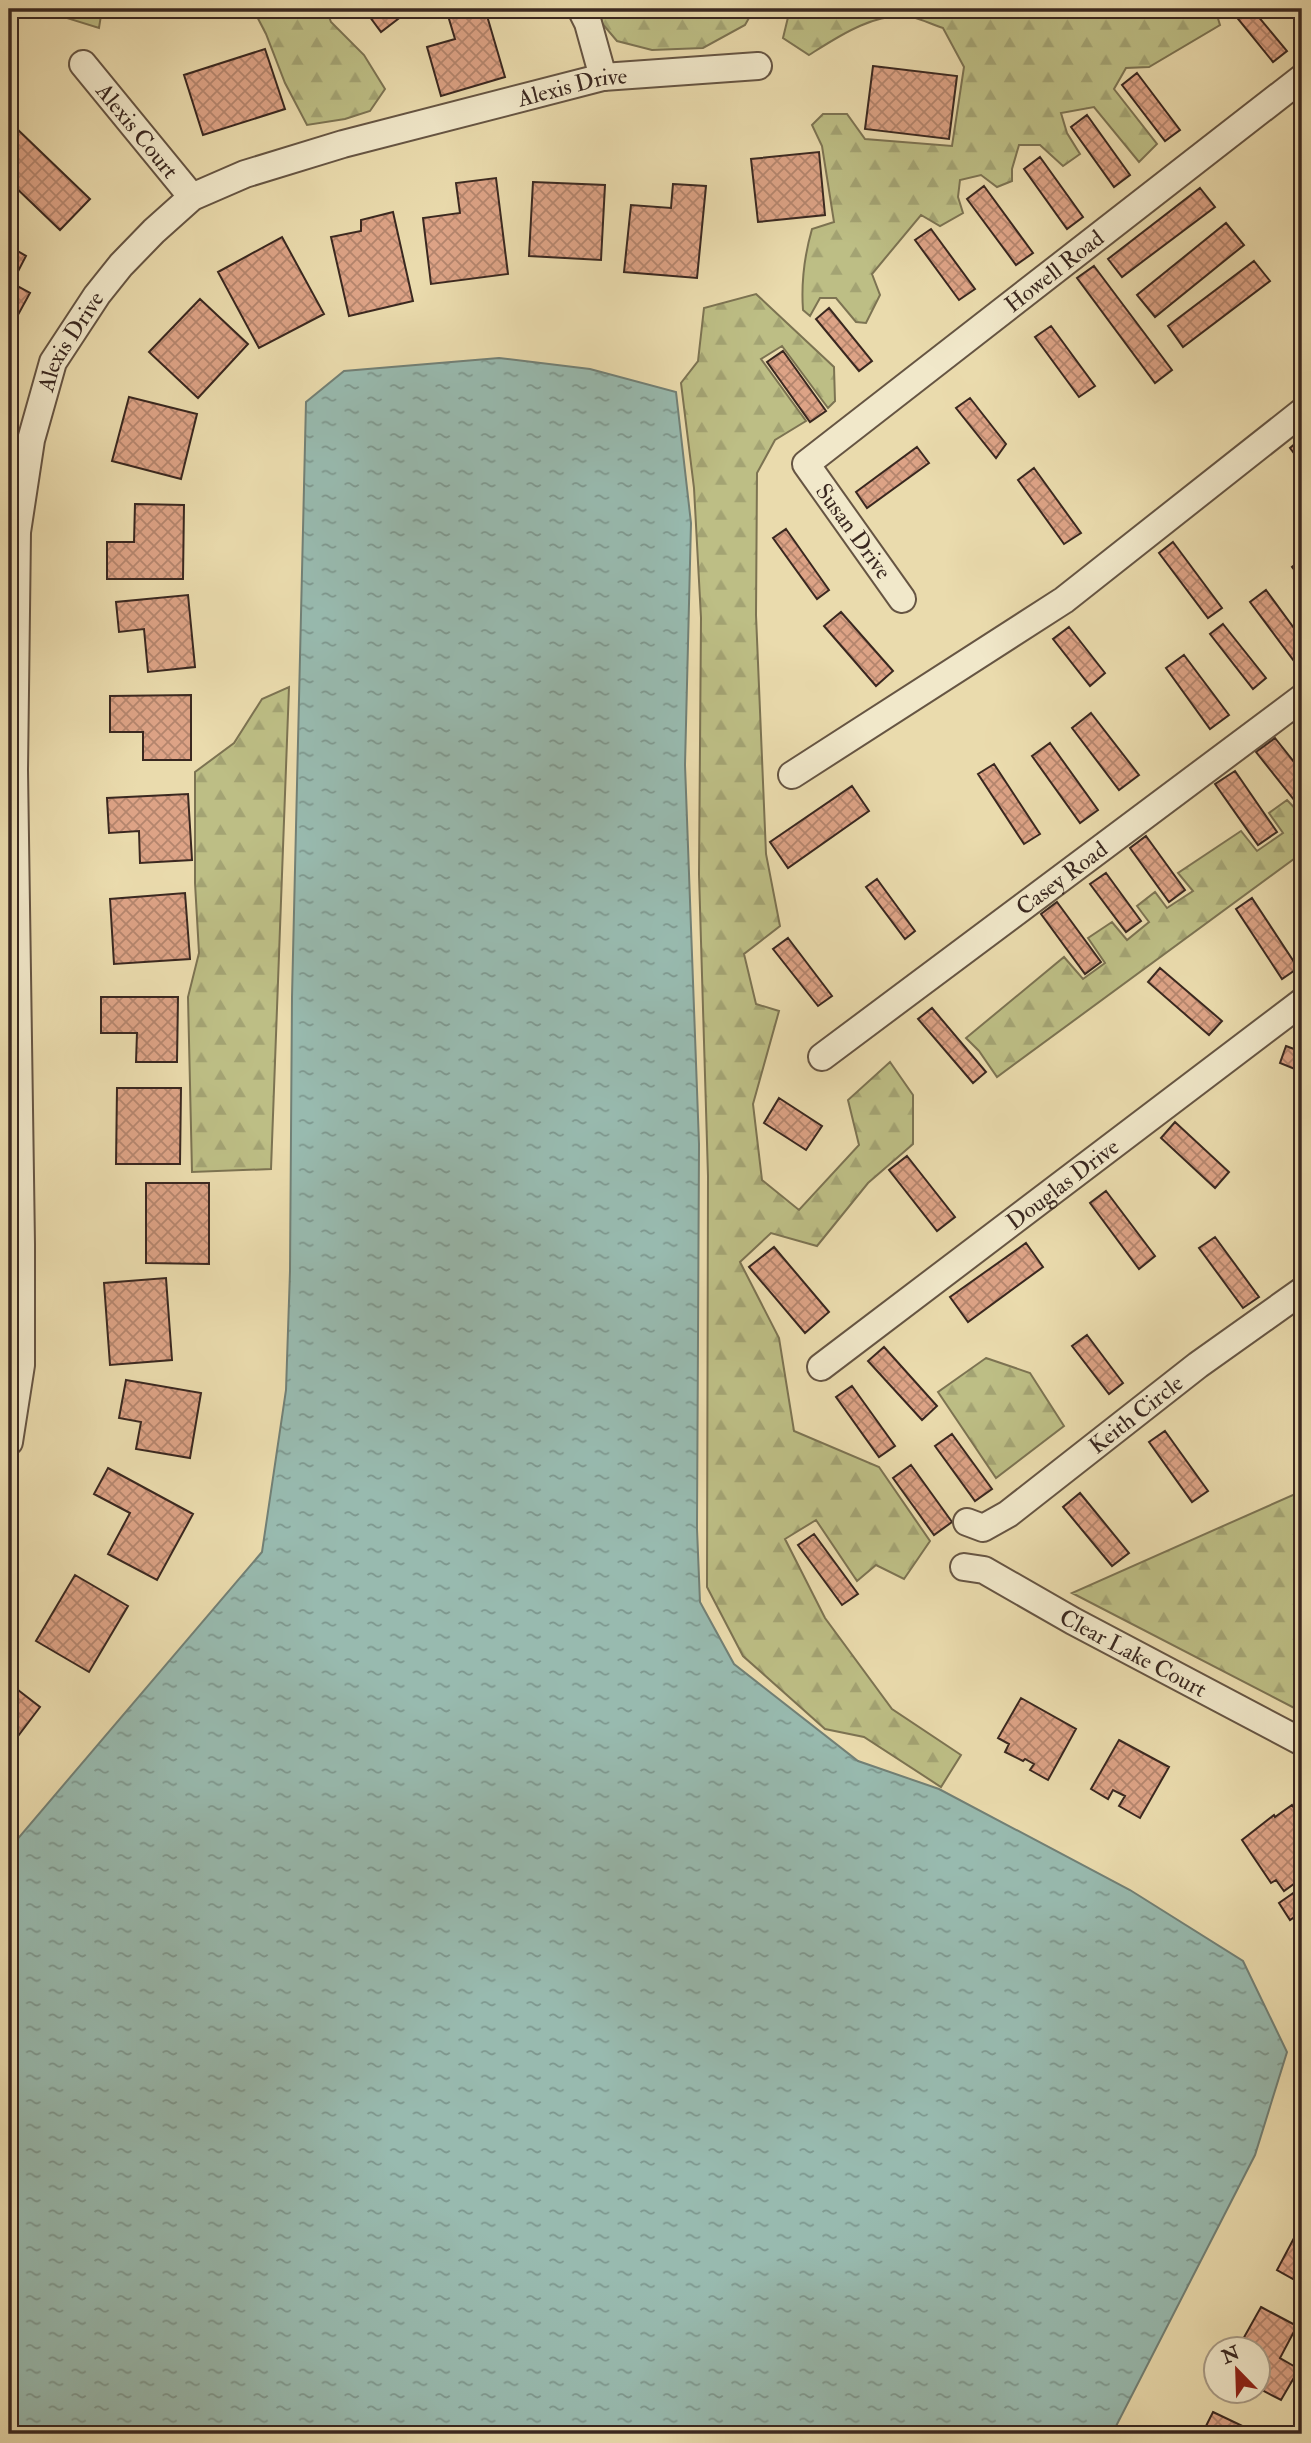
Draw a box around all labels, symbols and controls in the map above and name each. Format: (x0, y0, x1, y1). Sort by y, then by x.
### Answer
street label: Alexis Drive (514, 61, 628, 114)
street label: Alexis Court (89, 76, 185, 185)
street label: Howell Road (999, 224, 1110, 319)
street label: Alexis Drive (31, 286, 111, 396)
street label: Susan Drive (809, 478, 898, 585)
street label: Casey Road (1010, 835, 1113, 922)
street label: Douglas Drive (1001, 1132, 1125, 1236)
street label: Keith Circle (1083, 1368, 1189, 1460)
street label: Clear Lake Court (1054, 1602, 1212, 1704)
north arrow (1202, 2334, 1272, 2404)
text: N (1217, 2341, 1244, 2370)

